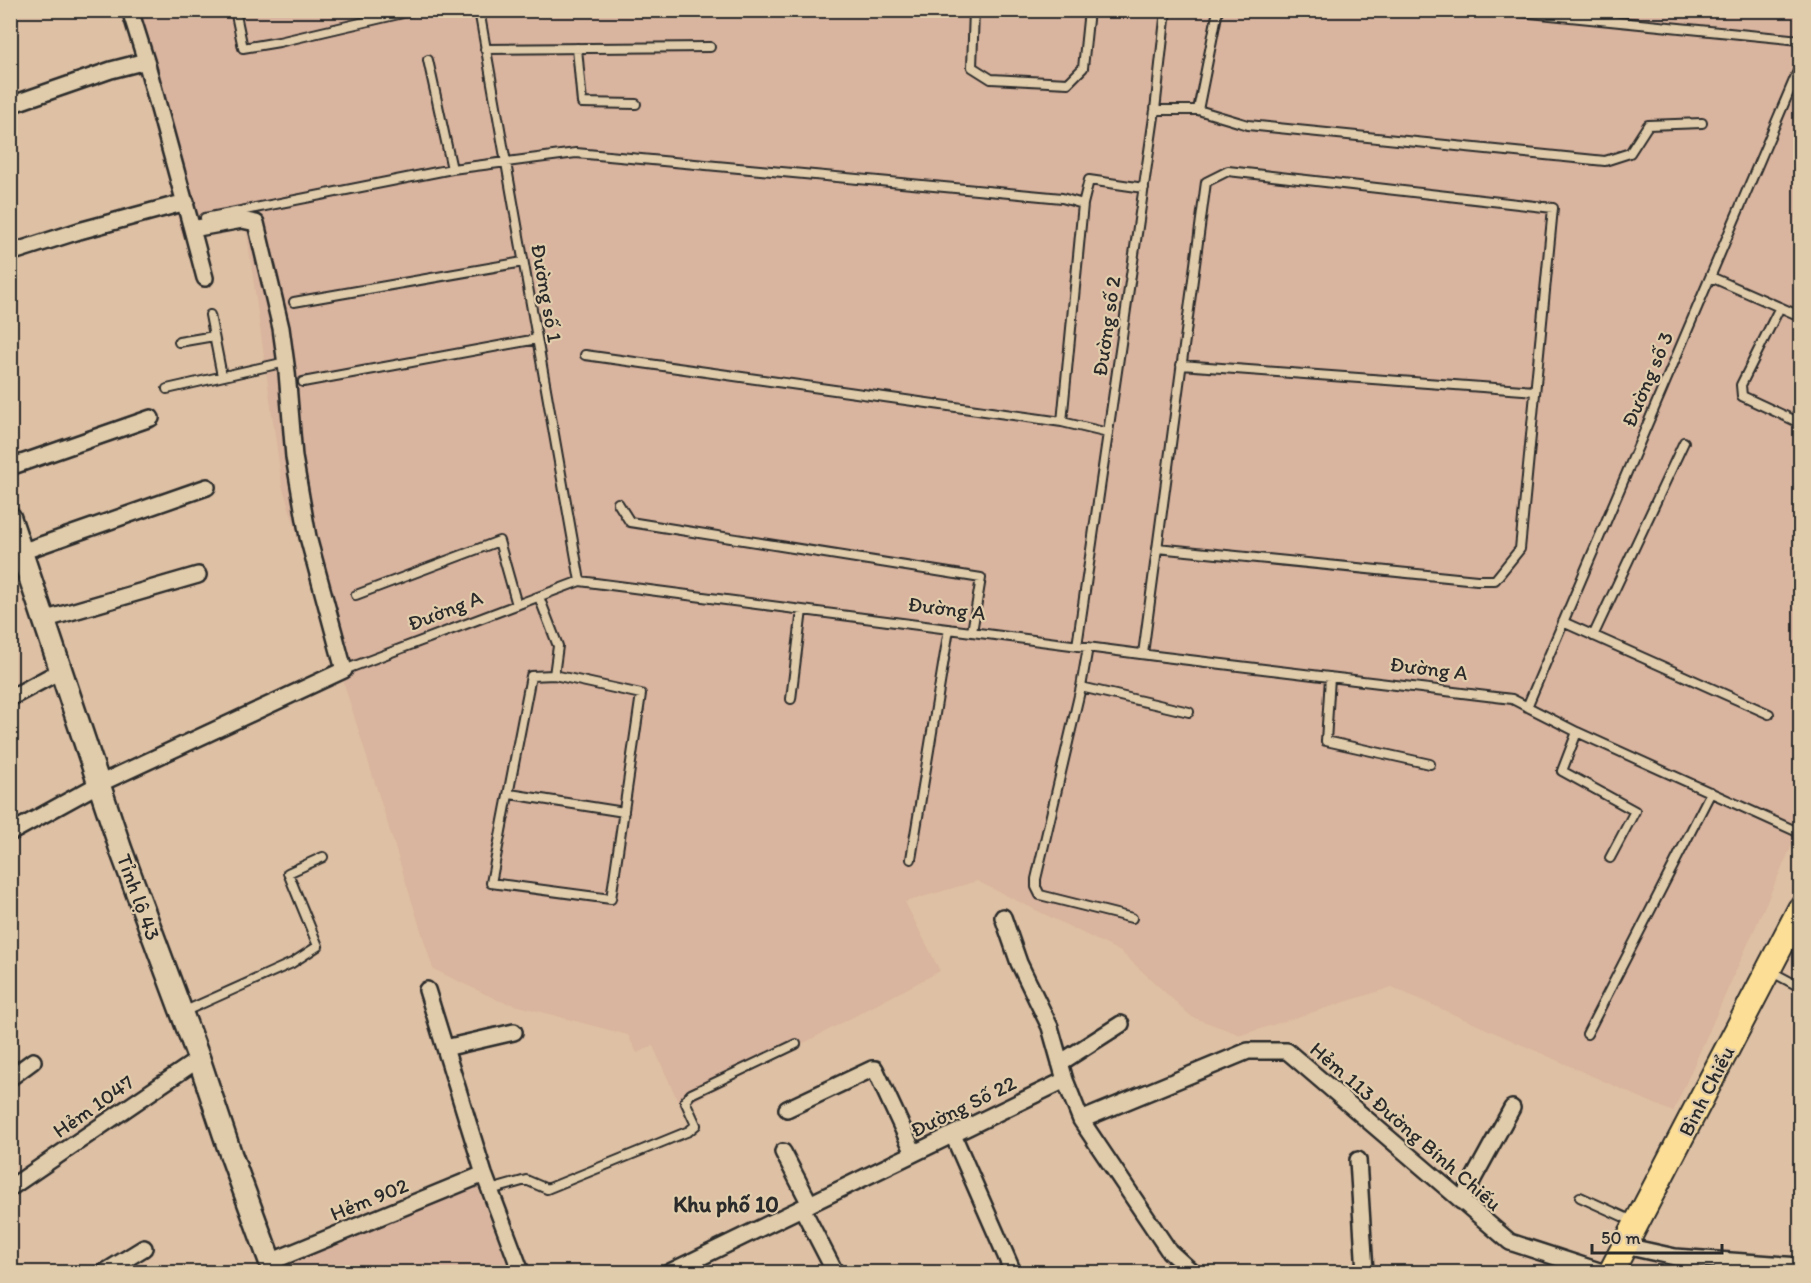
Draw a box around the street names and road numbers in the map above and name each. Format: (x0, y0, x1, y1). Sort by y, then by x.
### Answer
street label: Đường số 1 (526, 242, 568, 344)
street label: Đường số 2 (1087, 274, 1125, 378)
street label: Đường số 3 (1616, 328, 1678, 430)
street label: Đường A (404, 584, 486, 636)
street label: Đường A (907, 591, 988, 625)
street label: Đường A (1389, 651, 1470, 685)
street label: Tỉnh lộ 43 (112, 850, 166, 944)
street label: Hẻm 113 Đường Bính Chiếu (1305, 1036, 1507, 1216)
street label: Bình Chiểu (1673, 1041, 1740, 1140)
street label: Hẻm 1047 (48, 1069, 138, 1143)
street label: Đường Số 22 (906, 1070, 1020, 1142)
street label: Hẻm 902 (326, 1172, 412, 1226)

